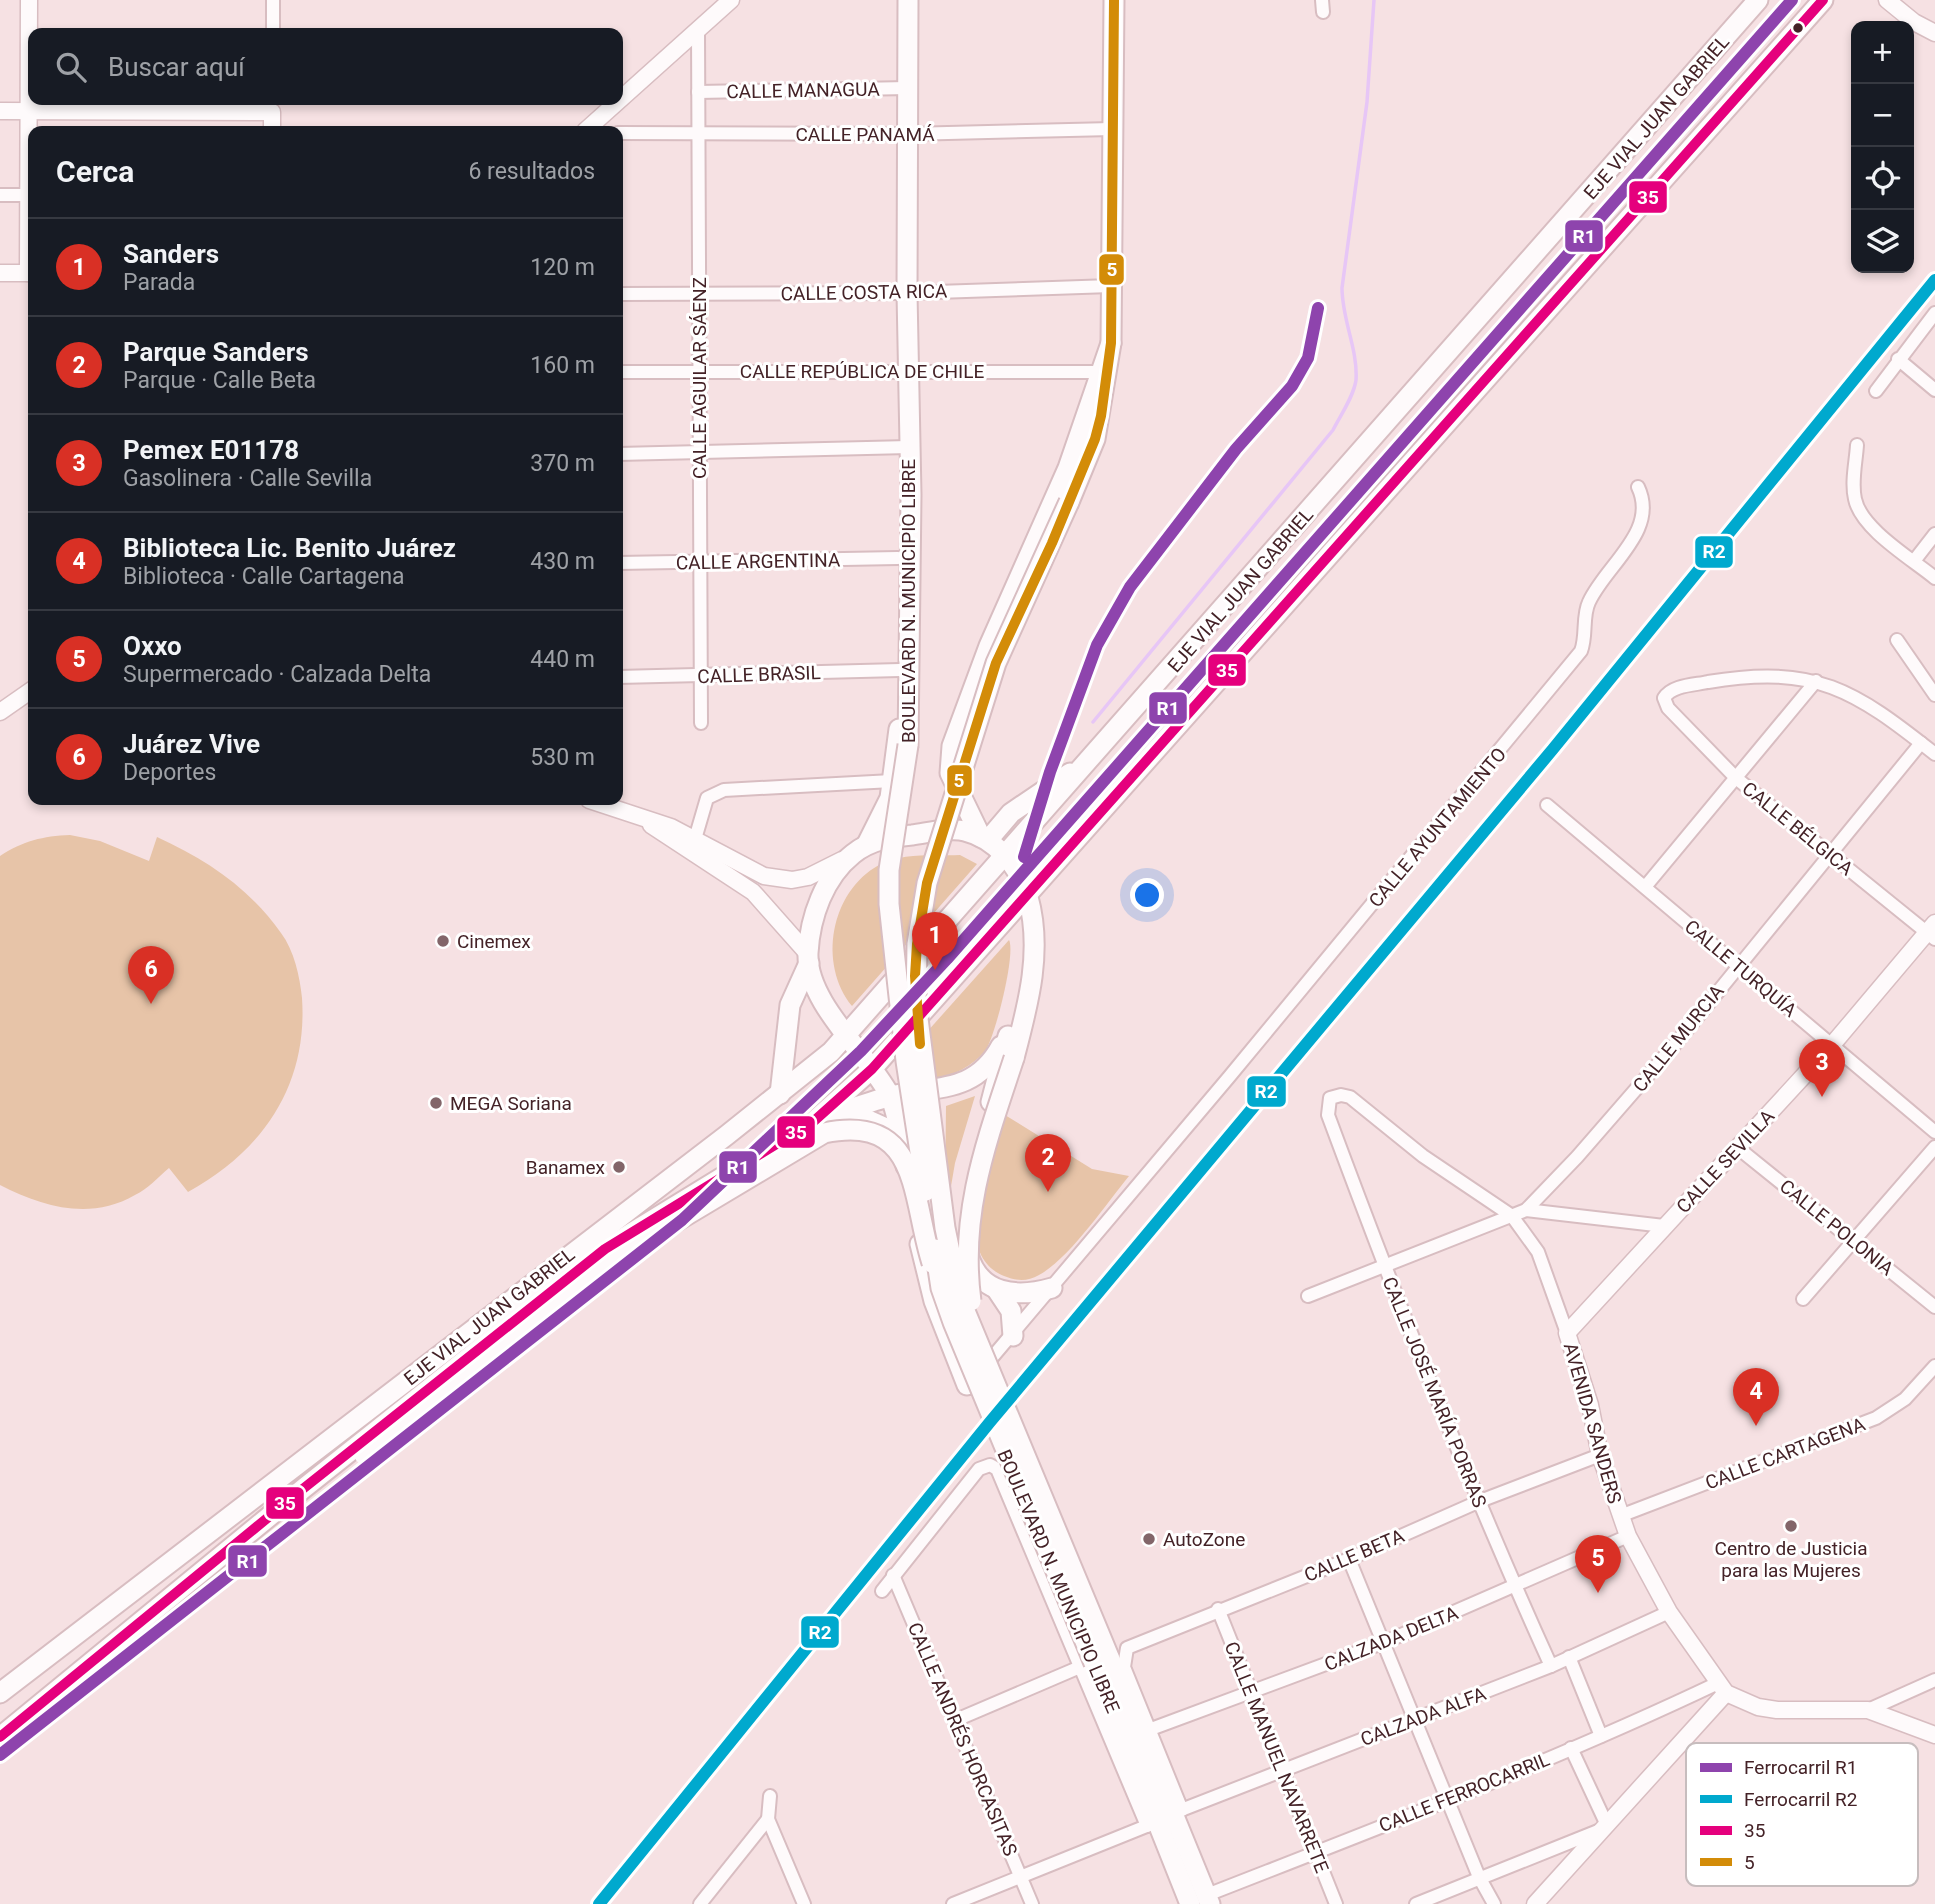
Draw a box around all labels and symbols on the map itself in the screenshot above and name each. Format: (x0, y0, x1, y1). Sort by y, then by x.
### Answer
unlabelled marker (1791, 21, 1805, 35)
street label: EJE VIAL JUAN GABRIEL (1579, 31, 1734, 204)
street label: CALLE MANAGUA (726, 78, 880, 103)
street label: CALLE PANAMÁ (795, 123, 935, 146)
line badge: 35 (1628, 180, 1668, 214)
text: 35 (1637, 186, 1659, 209)
line badge: R1 (1564, 219, 1604, 253)
text: R1 (1572, 225, 1596, 248)
line badge: 5 (1098, 253, 1125, 286)
text: 5 (1107, 258, 1118, 281)
street label: CALLE AGUILAR SÁENZ (688, 277, 711, 479)
street label: CALLE COSTA RICA (780, 280, 948, 305)
street label: CALLE REPÚBLICA DE CHILE (740, 360, 984, 383)
street label: BOULEVARD N. MUNICIPIO LIBRE (897, 459, 920, 743)
street label: EJE VIAL JUAN GABRIEL (1163, 504, 1318, 677)
line badge: R2 (1694, 535, 1734, 569)
text: R2 (1702, 540, 1726, 563)
street label: CALLE ARGENTINA (676, 549, 841, 574)
line badge: 35 (1207, 653, 1247, 687)
text: 35 (1216, 659, 1238, 682)
street label: CALLE BRASIL (697, 661, 821, 688)
line badge: R1 (1148, 691, 1188, 725)
text: R1 (1156, 697, 1180, 720)
street label: CALLE AYUNTAMIENTO (1364, 743, 1511, 912)
line badge: 5 (946, 764, 973, 797)
text: 5 (954, 769, 965, 792)
street label: CALLE BÉLGICA (1738, 777, 1858, 880)
your location (1130, 878, 1164, 912)
pin: 1 (912, 912, 958, 970)
street label: CALLE TURQUÍA (1680, 915, 1802, 1022)
place label: Cinemex (457, 930, 531, 953)
marker: Cinemex (435, 933, 451, 949)
pin: 6 (128, 946, 174, 1004)
street label: CALLE MURCIA (1628, 980, 1729, 1097)
pin: 3 (1799, 1039, 1845, 1097)
line badge: R2 (1246, 1075, 1287, 1108)
text: R2 (1254, 1080, 1278, 1103)
place label: MEGA Soriana (450, 1092, 572, 1115)
marker: MEGA Soriana (428, 1095, 444, 1111)
street label: CALLE SEVILLA (1672, 1104, 1780, 1218)
line badge: 35 (776, 1115, 816, 1149)
text: 35 (785, 1121, 807, 1144)
pin: 2 (1025, 1134, 1071, 1192)
line badge: R1 (718, 1150, 758, 1184)
place label: Banamex (526, 1156, 606, 1179)
text: R1 (726, 1156, 750, 1179)
marker: Banamex (611, 1159, 627, 1175)
street label: CALLE POLONIA (1775, 1174, 1899, 1281)
street label: EJE VIAL JUAN GABRIEL (400, 1243, 579, 1390)
street label: CALLE JOSÉ MARÍA PORRAS (1378, 1274, 1491, 1511)
street label: AVENIDA SANDERS (1559, 1340, 1626, 1506)
pin: 4 (1733, 1368, 1779, 1426)
street label: CALLE CARTAGENA (1702, 1412, 1869, 1495)
street label: BOULEVARD N. MUNICIPIO LIBRE (992, 1446, 1125, 1717)
line badge: 35 (265, 1486, 305, 1520)
text: 35 (274, 1492, 296, 1515)
marker: Centro de Justicia para las Mujeres (1783, 1518, 1799, 1534)
street label: CALLE BETA (1301, 1524, 1408, 1587)
place label: AutoZone (1163, 1528, 1245, 1551)
marker: AutoZone (1141, 1531, 1157, 1547)
pin: 5 (1575, 1535, 1621, 1593)
place label: Centro de Justicia para las Mujeres (1715, 1537, 1867, 1582)
line badge: R1 (227, 1544, 268, 1578)
text: R1 (236, 1550, 260, 1573)
street label: CALZADA DELTA (1321, 1601, 1462, 1676)
line badge: R2 (800, 1615, 840, 1649)
street label: CALLE ANDRÉS HORCASITAS (903, 1619, 1022, 1859)
text: R2 (808, 1621, 832, 1644)
street label: CALLE MANUEL NAVARRETE (1220, 1638, 1334, 1876)
street label: CALZADA ALFA (1357, 1682, 1490, 1751)
legend (1686, 1743, 1918, 1886)
street label: CALLE FERROCARRIL (1375, 1748, 1553, 1837)
text: Ferrocarril R1 (1744, 1756, 1857, 1779)
text: Ferrocarril R2 (1744, 1788, 1857, 1811)
text: 35 (1744, 1819, 1765, 1842)
text: 5 (1744, 1851, 1755, 1874)

